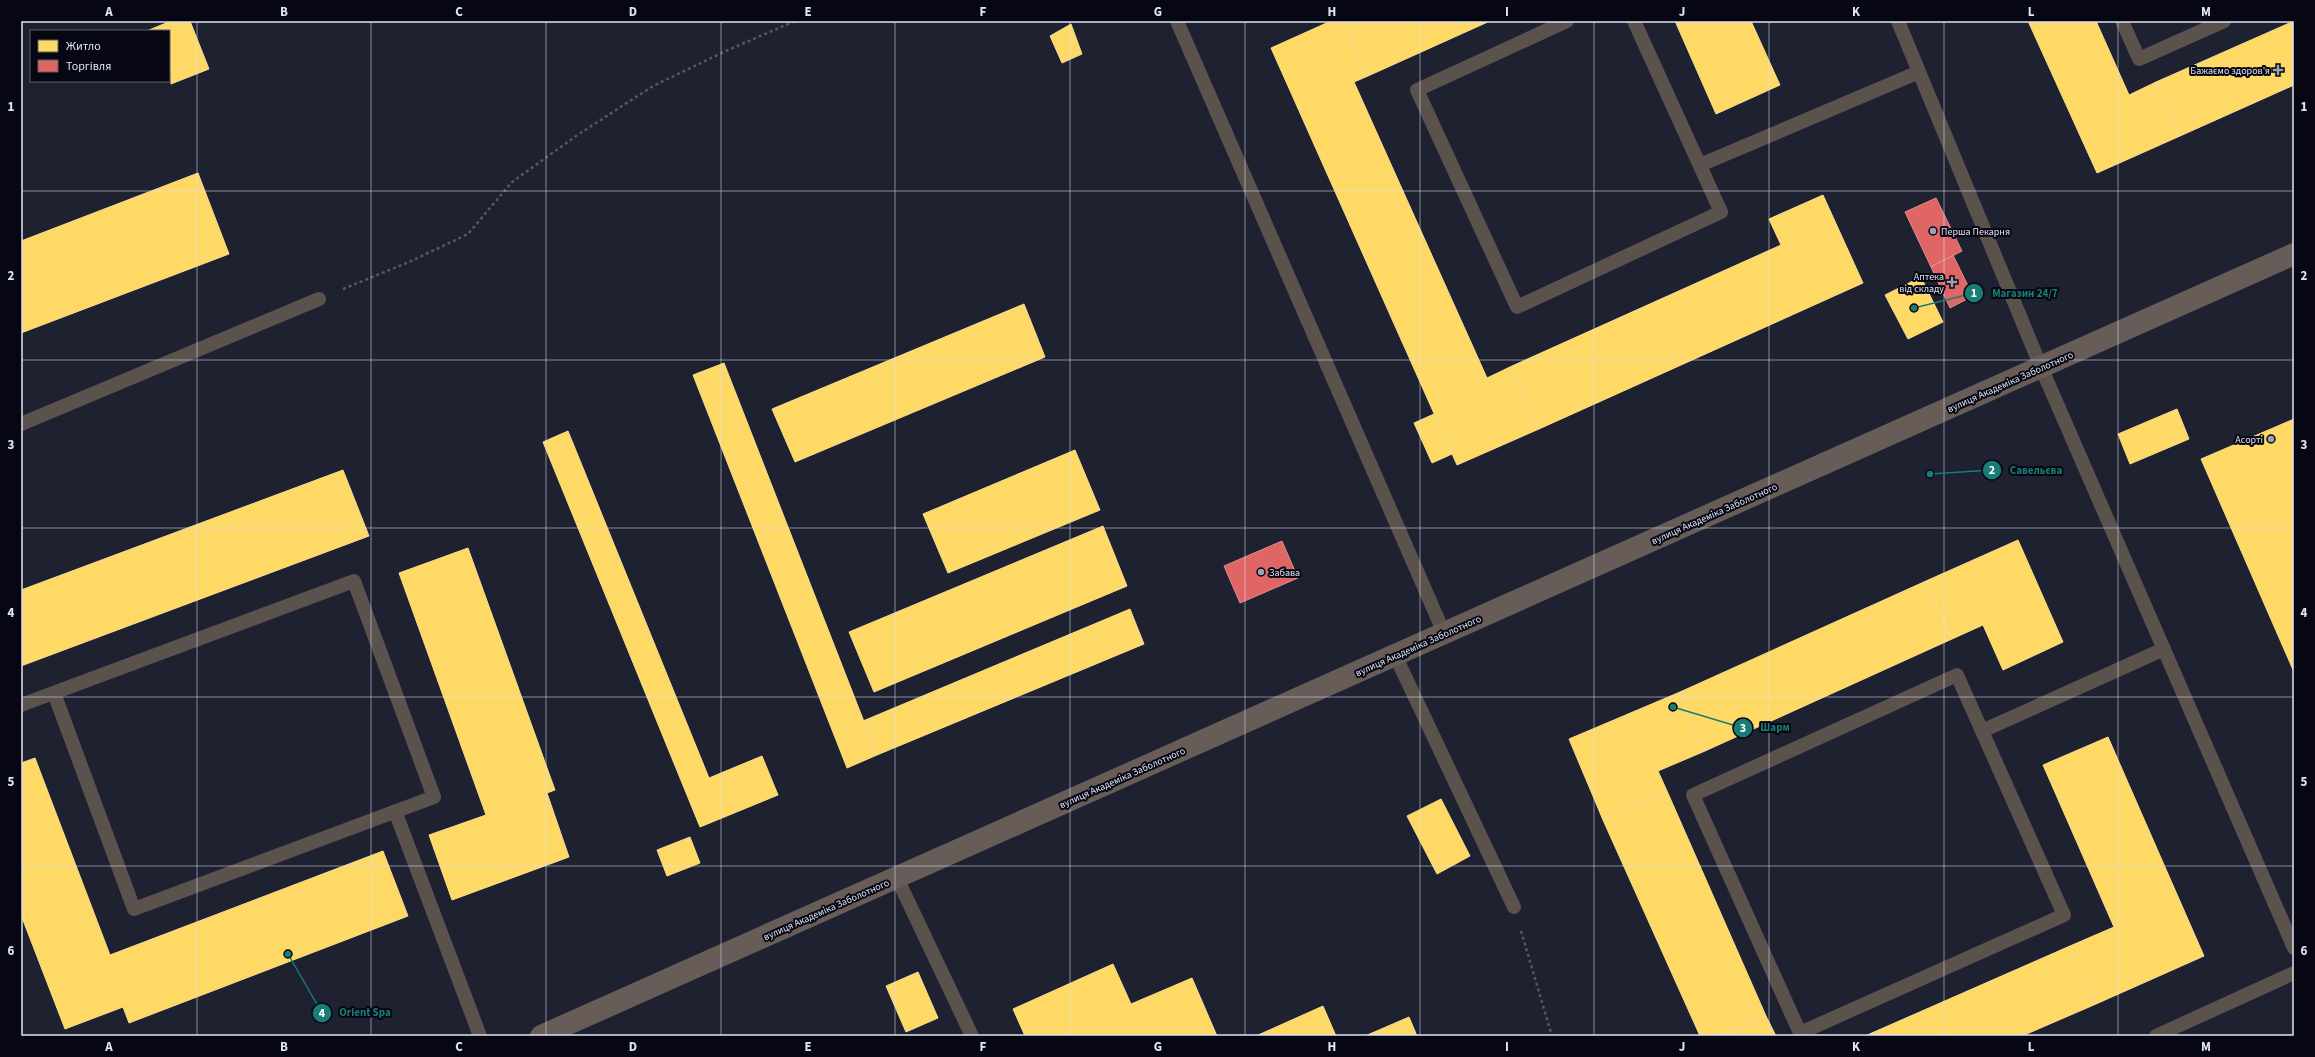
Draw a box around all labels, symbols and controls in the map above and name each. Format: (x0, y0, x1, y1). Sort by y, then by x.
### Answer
text: A (104, 3, 113, 21)
text: B (280, 3, 288, 21)
text: C (455, 3, 463, 21)
text: D (629, 3, 637, 21)
text: E (804, 3, 812, 21)
text: F (980, 3, 987, 21)
text: G (1154, 3, 1162, 21)
text: H (1328, 3, 1336, 21)
text: I (1505, 3, 1509, 21)
text: J (1679, 3, 1685, 21)
text: K (1852, 3, 1861, 21)
text: L (2028, 3, 2035, 21)
text: M (2201, 3, 2211, 21)
legend (30, 30, 170, 82)
text: Житло (66, 38, 101, 55)
text: Торгівля (66, 58, 111, 75)
place label: Бажаємо здоров'я (2190, 64, 2270, 78)
marker: Бажаємо здоров'я (2273, 65, 2283, 75)
text: 1 (8, 98, 15, 116)
text: 1 (2301, 98, 2308, 116)
place label: Перша Пекарня (1941, 225, 2010, 239)
marker: Перша Пекарня (1928, 226, 1938, 236)
text: 2 (8, 267, 15, 285)
text: 2 (2301, 267, 2308, 285)
place label: Аптека від складу (1899, 270, 1944, 296)
marker: Аптека від складу (1947, 277, 1957, 287)
callout: Магазин 24/7 (1964, 282, 2066, 305)
text: 1 (1971, 285, 1977, 302)
text: Магазин 24/7 (1992, 286, 2058, 301)
street label: вулиця Академіка Заболотного (1945, 348, 2076, 416)
place label: Асортi (2235, 433, 2263, 447)
marker: Асортi (2266, 434, 2276, 444)
text: 3 (8, 436, 15, 454)
text: 3 (2301, 436, 2308, 454)
callout: Савельєва (1982, 459, 2070, 482)
text: 2 (1989, 462, 1995, 479)
text: Савельєва (2010, 463, 2062, 478)
street label: вулиця Академіка Заболотного (1649, 480, 1780, 548)
place label: Забава (1269, 566, 1300, 580)
marker: Забава (1256, 567, 1266, 577)
text: 4 (8, 604, 15, 622)
text: 4 (2301, 604, 2308, 622)
street label: вулиця Академіка Заболотного (1353, 612, 1484, 680)
callout: Шарм (1733, 716, 1798, 739)
text: 3 (1740, 720, 1746, 737)
text: Шарм (1760, 720, 1790, 735)
street label: вулиця Академіка Заболотного (1057, 744, 1188, 812)
text: 5 (8, 773, 15, 791)
text: 5 (2301, 773, 2308, 791)
street label: вулиця Академіка Заболотного (761, 876, 892, 944)
text: 6 (8, 942, 15, 960)
text: 6 (2301, 942, 2308, 960)
callout: Orient Spa (312, 1001, 399, 1024)
text: 4 (319, 1005, 326, 1022)
text: Orient Spa (339, 1005, 391, 1020)
text: A (104, 1038, 113, 1056)
text: B (280, 1038, 288, 1056)
text: C (455, 1038, 463, 1056)
text: D (629, 1038, 637, 1056)
text: E (804, 1038, 812, 1056)
text: F (980, 1038, 987, 1056)
text: G (1154, 1038, 1162, 1056)
text: H (1328, 1038, 1336, 1056)
text: I (1505, 1038, 1509, 1056)
text: J (1679, 1038, 1685, 1056)
text: K (1852, 1038, 1861, 1056)
text: L (2028, 1038, 2035, 1056)
text: M (2201, 1038, 2211, 1056)

